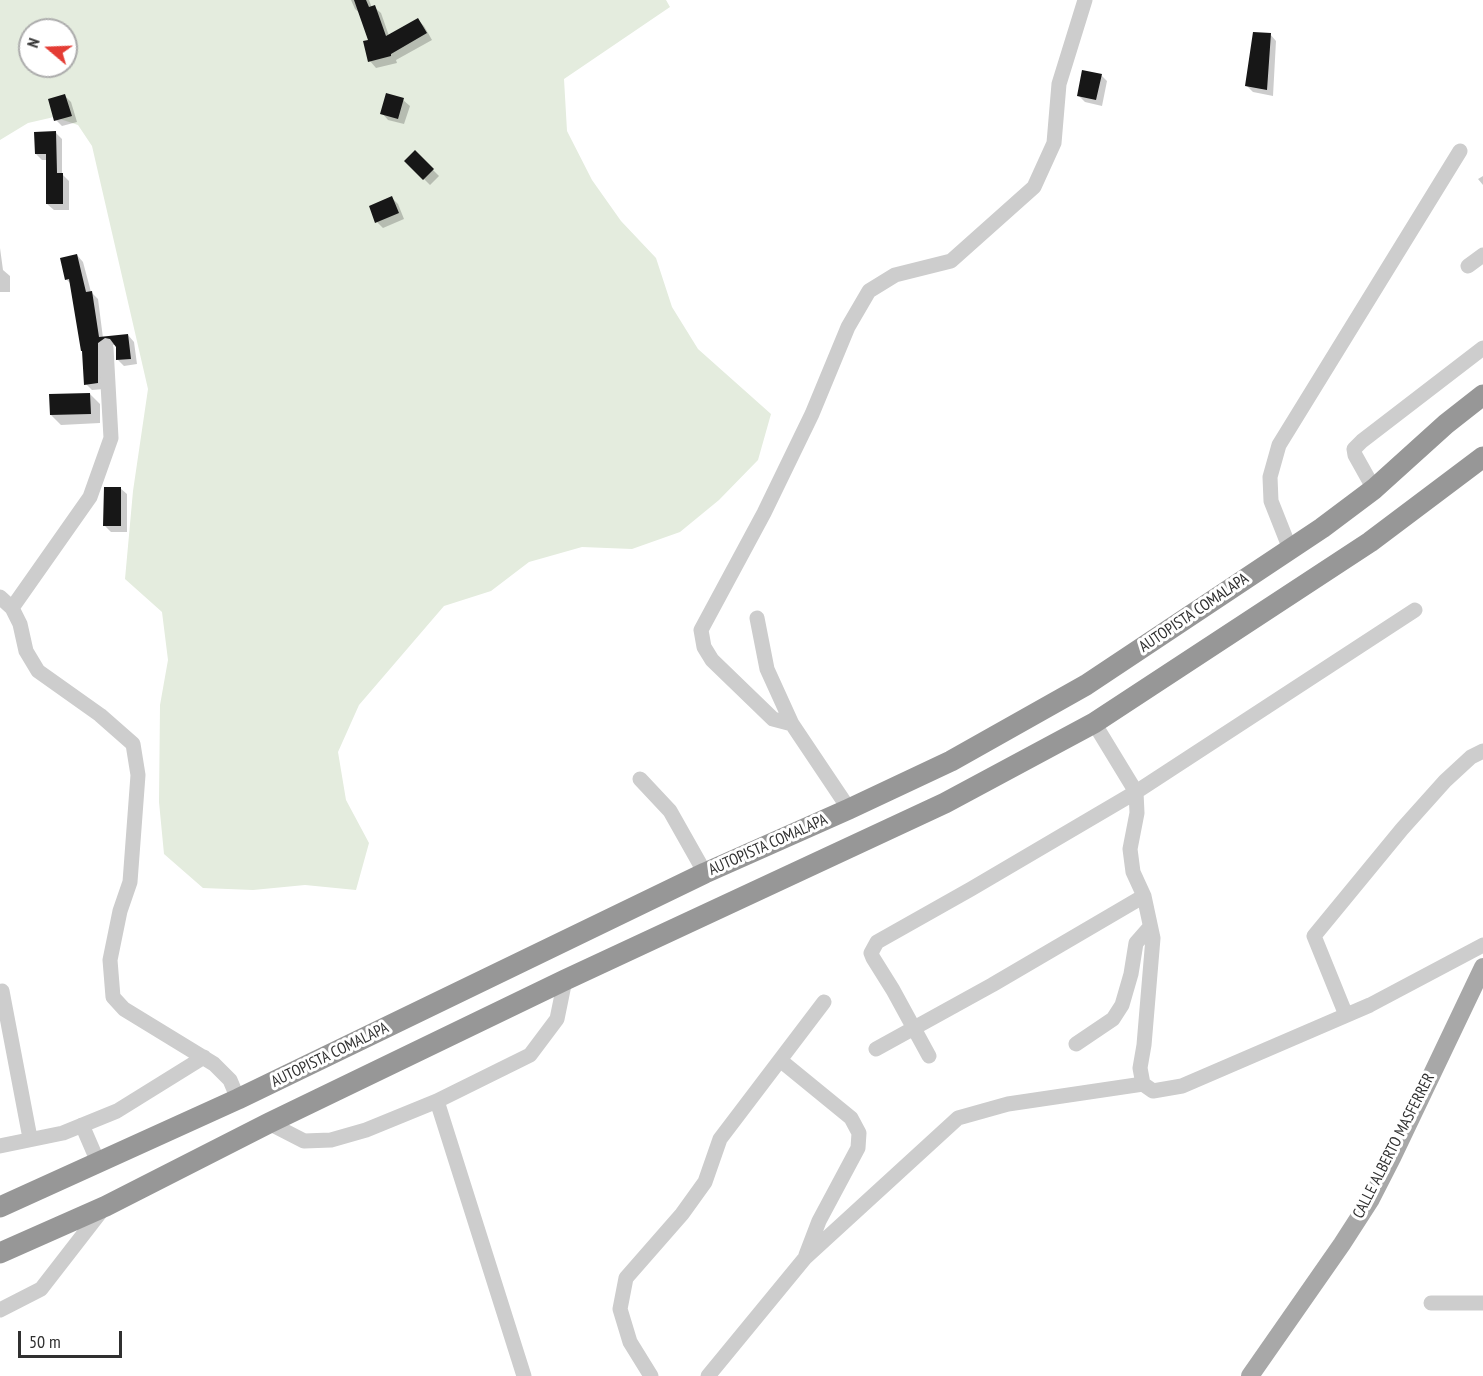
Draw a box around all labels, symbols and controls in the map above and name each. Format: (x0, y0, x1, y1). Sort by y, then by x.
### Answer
north arrow (18, 18, 78, 78)
text: N (22, 35, 44, 50)
street label: AUTOPISTA COMALAPA (1136, 569, 1252, 657)
street label: AUTOPISTA COMALAPA (706, 810, 830, 880)
street label: AUTOPISTA COMALAPA (268, 1018, 392, 1092)
street label: CALLE ALBERTO MASFERRER (1349, 1070, 1439, 1222)
scale bar (21, 1319, 124, 1357)
text: 50 m (29, 1330, 61, 1353)

